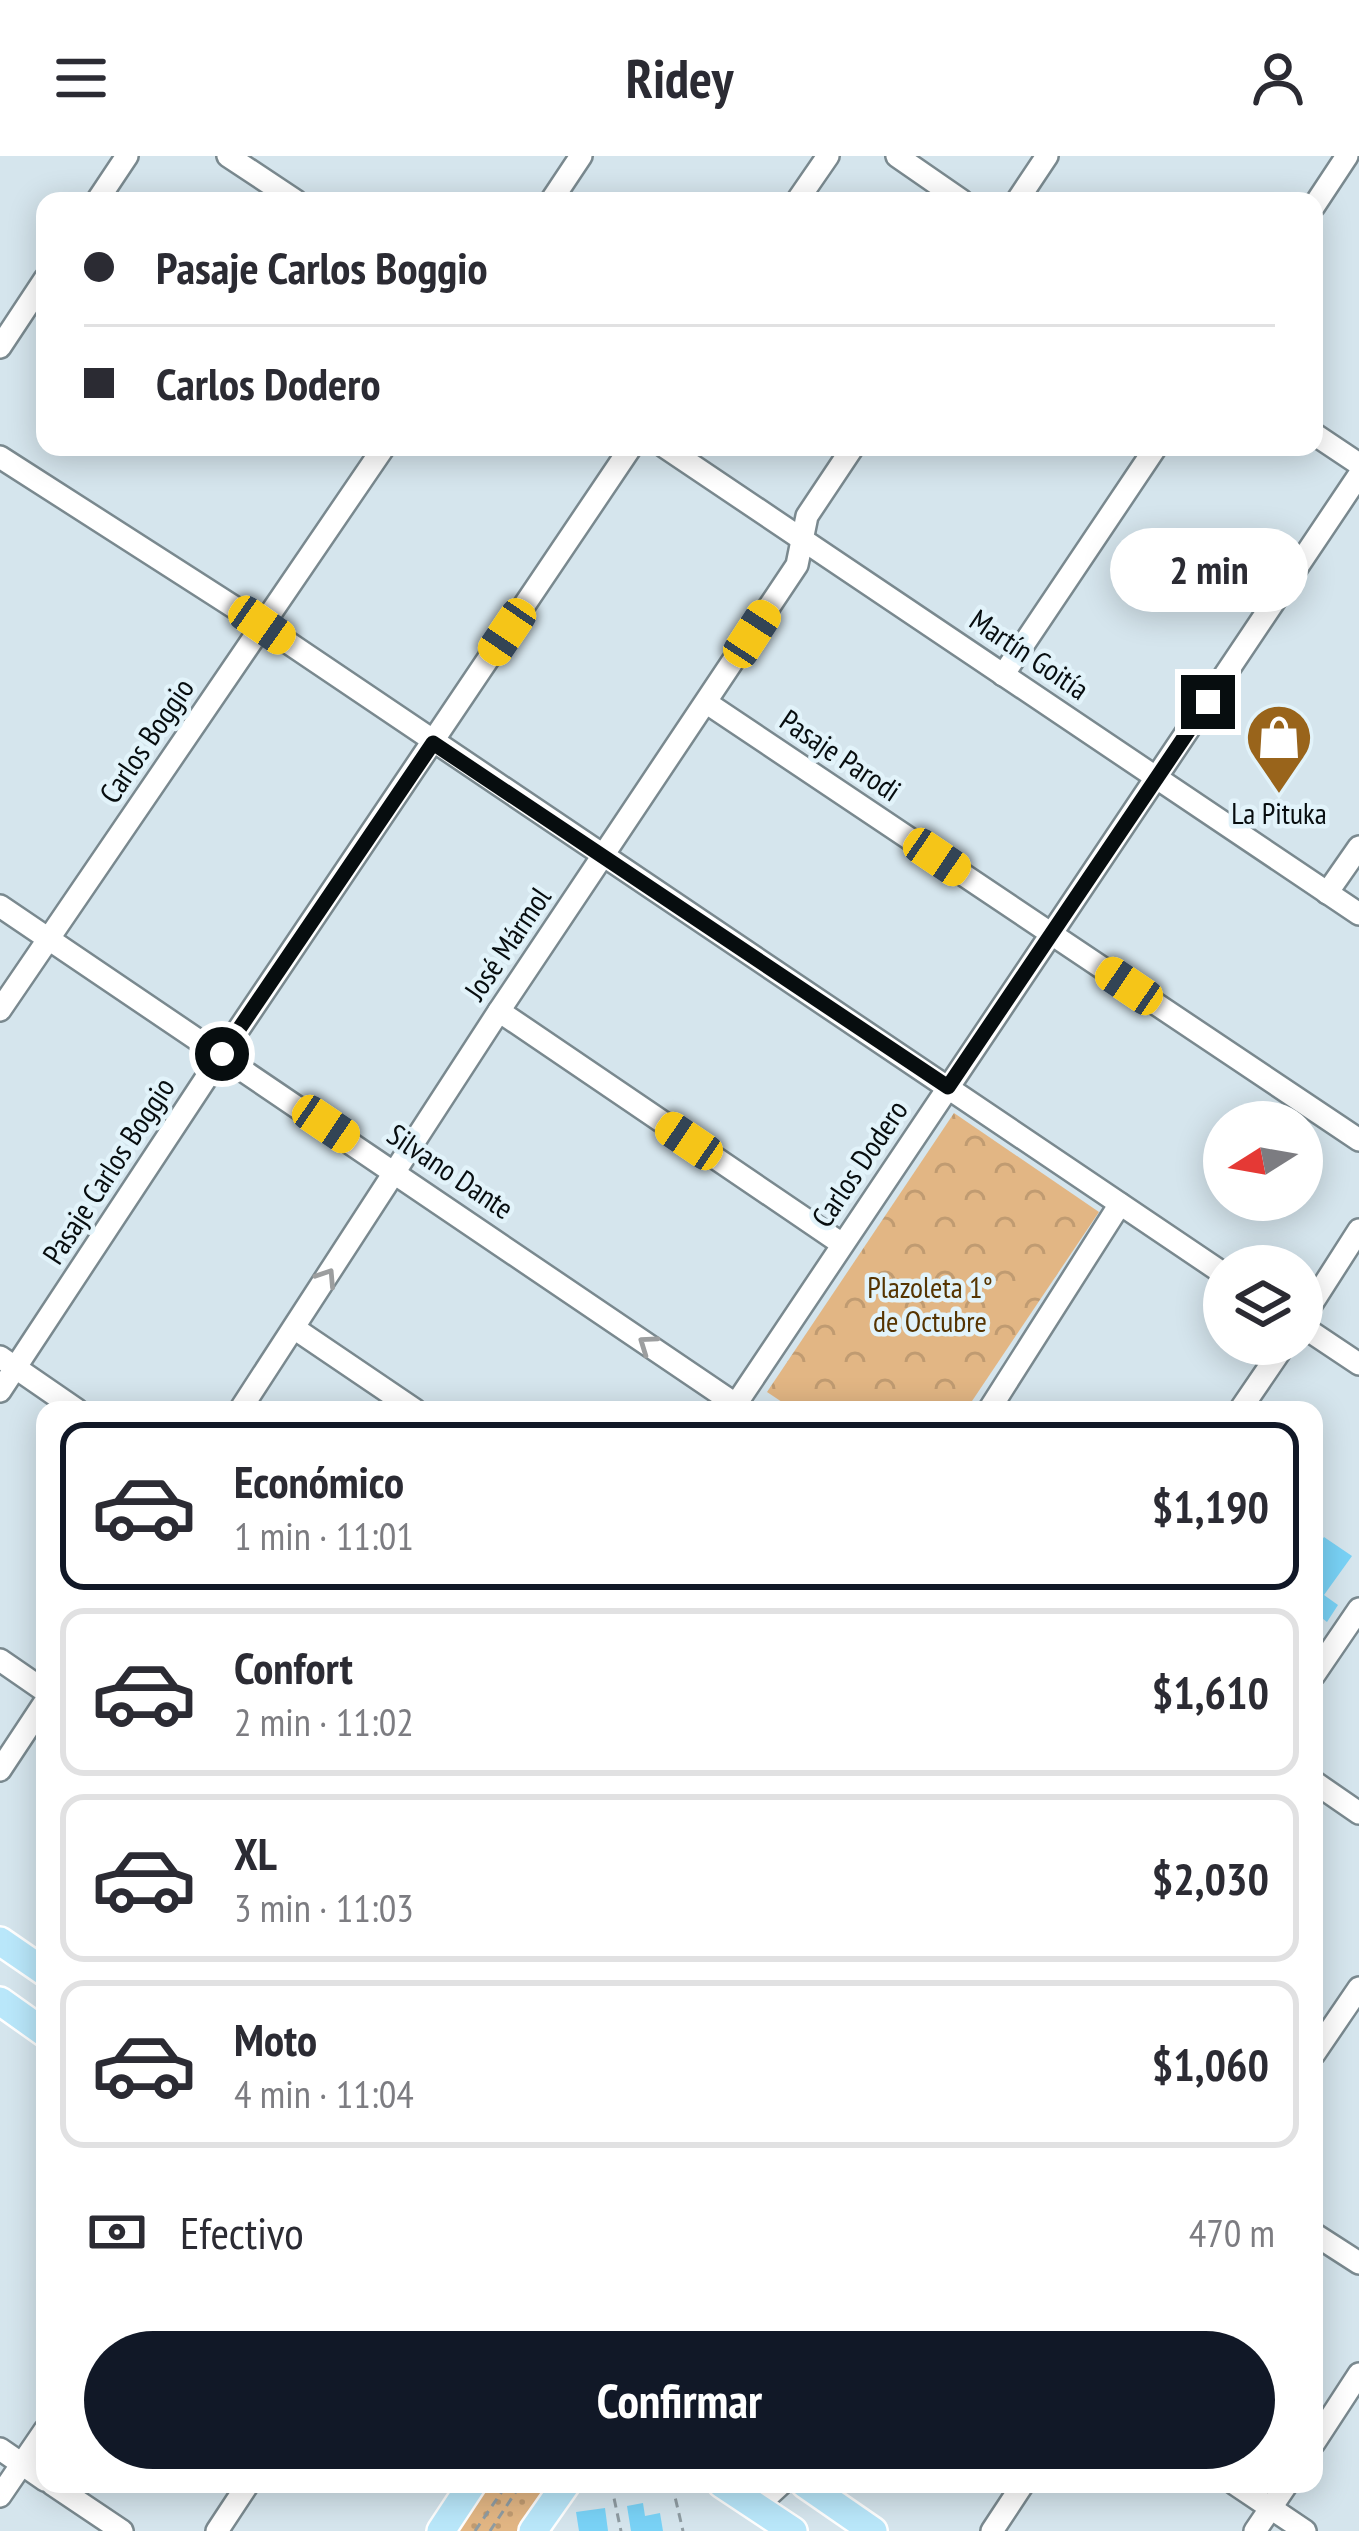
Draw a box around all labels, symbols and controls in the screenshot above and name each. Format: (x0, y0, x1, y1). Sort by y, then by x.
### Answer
text: Ridey (626, 43, 733, 113)
icon: menu (48, 45, 114, 111)
icon: person (1245, 45, 1311, 111)
text: Pasaje Carlos Boggio (156, 238, 487, 296)
text: Carlos Dodero (156, 354, 381, 412)
callout: 2 min (1109, 528, 1307, 612)
text: 2 min (1170, 544, 1248, 595)
car (222, 590, 302, 660)
car (472, 592, 542, 672)
car (717, 594, 787, 674)
street label: Martín Goitía (963, 600, 1097, 708)
street label: Carlos Boggio (90, 670, 202, 810)
route end (1181, 675, 1235, 729)
street label: Pasaje Parodi (773, 700, 909, 809)
shop icon: La Pituka (1244, 702, 1314, 796)
place label: La Pituka (1231, 793, 1327, 832)
car (897, 822, 977, 892)
street label: José Mármol (454, 879, 559, 1008)
car (1089, 951, 1169, 1021)
route start (195, 1027, 249, 1081)
street label: Pasaje Carlos Boggio (33, 1070, 183, 1271)
car (286, 1089, 366, 1159)
street label: Carlos Dodero (802, 1092, 916, 1234)
north arrow (1203, 1101, 1323, 1221)
map controls (1203, 1101, 1323, 1365)
car (649, 1106, 729, 1176)
street label: Silvano Dante (380, 1114, 521, 1227)
button: layers (1203, 1245, 1323, 1365)
park label: Plazoleta 1° de Octubre (867, 1267, 993, 1340)
one-way arrow (312, 1268, 335, 1290)
one-way arrow (639, 1336, 661, 1358)
icon: car (90, 1452, 198, 1560)
text: Económico (234, 1452, 404, 1510)
text: $1,190 (1152, 1477, 1269, 1535)
text: 1 min · 11:01 (234, 1510, 414, 1561)
icon: car (90, 1638, 198, 1746)
text: Confort (234, 1638, 353, 1696)
text: $1,610 (1152, 1663, 1269, 1721)
text: 2 min · 11:02 (234, 1696, 414, 1747)
icon: car (90, 1824, 198, 1932)
text: XL (234, 1824, 277, 1882)
text: $2,030 (1152, 1849, 1269, 1907)
text: 3 min · 11:03 (234, 1882, 414, 1933)
icon: car (90, 2010, 198, 2118)
text: Moto (234, 2010, 317, 2068)
text: $1,060 (1152, 2035, 1269, 2093)
text: 4 min · 11:04 (234, 2068, 414, 2119)
icon: cash (84, 2199, 150, 2265)
text: Efectivo (180, 2203, 304, 2261)
text: 470 m (1189, 2207, 1275, 2258)
button: Confirmar (84, 2331, 1275, 2469)

